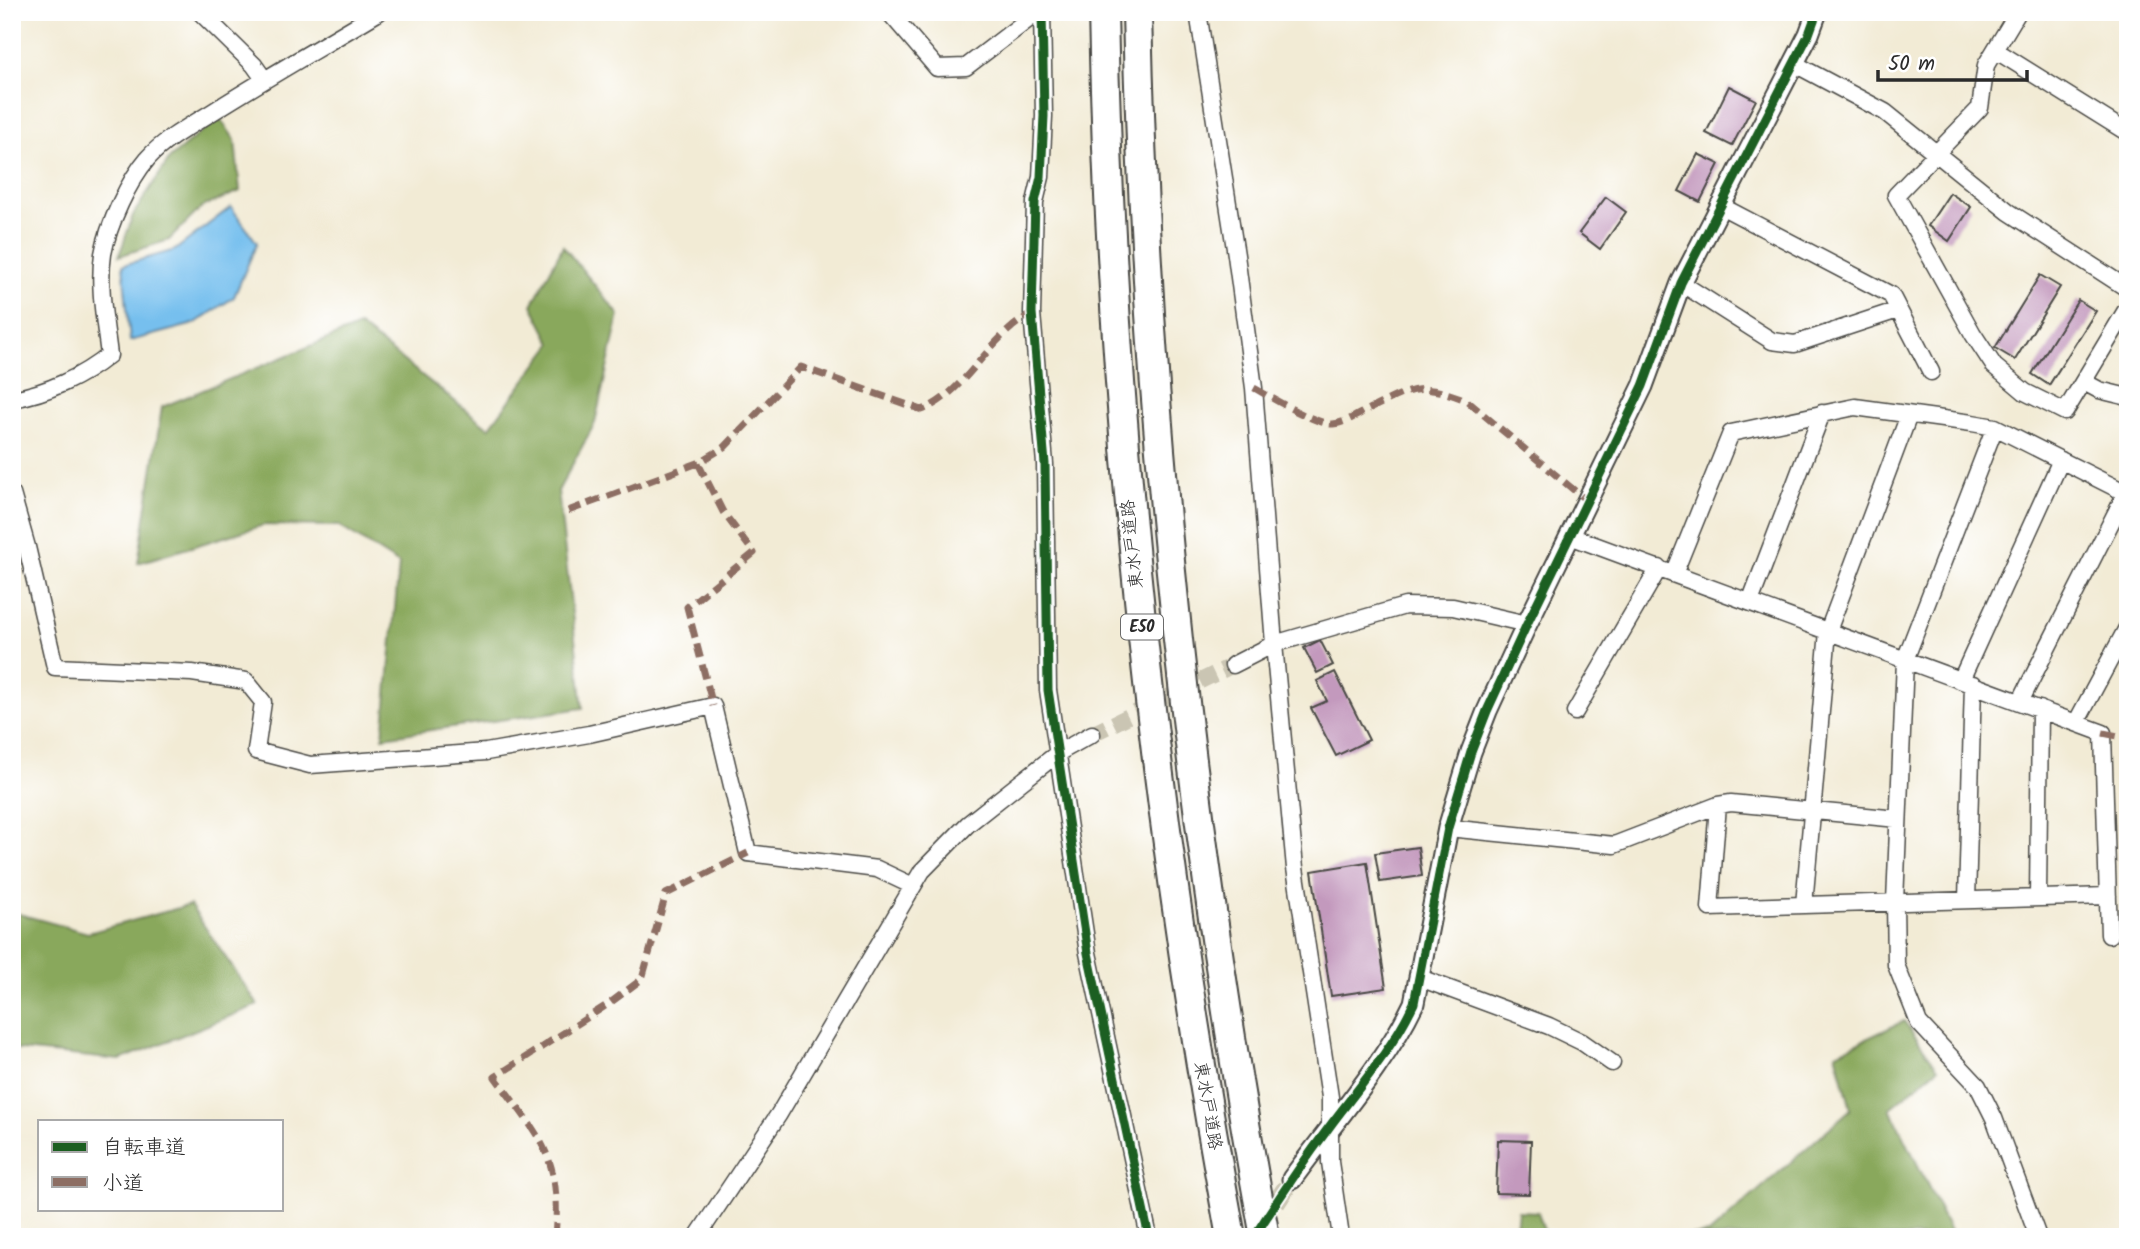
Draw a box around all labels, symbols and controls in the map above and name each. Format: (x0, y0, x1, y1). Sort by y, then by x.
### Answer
scale bar (1878, 38, 2026, 82)
text: 50 m (1888, 48, 1935, 81)
street label: 東水戸道路 (1114, 498, 1152, 590)
road number: E50 (1121, 614, 1163, 640)
street label: 東水戸道路 (1185, 1059, 1229, 1153)
legend (38, 1120, 284, 1210)
text: 自転車道 (102, 1132, 186, 1165)
text: 小道 (102, 1168, 144, 1201)

